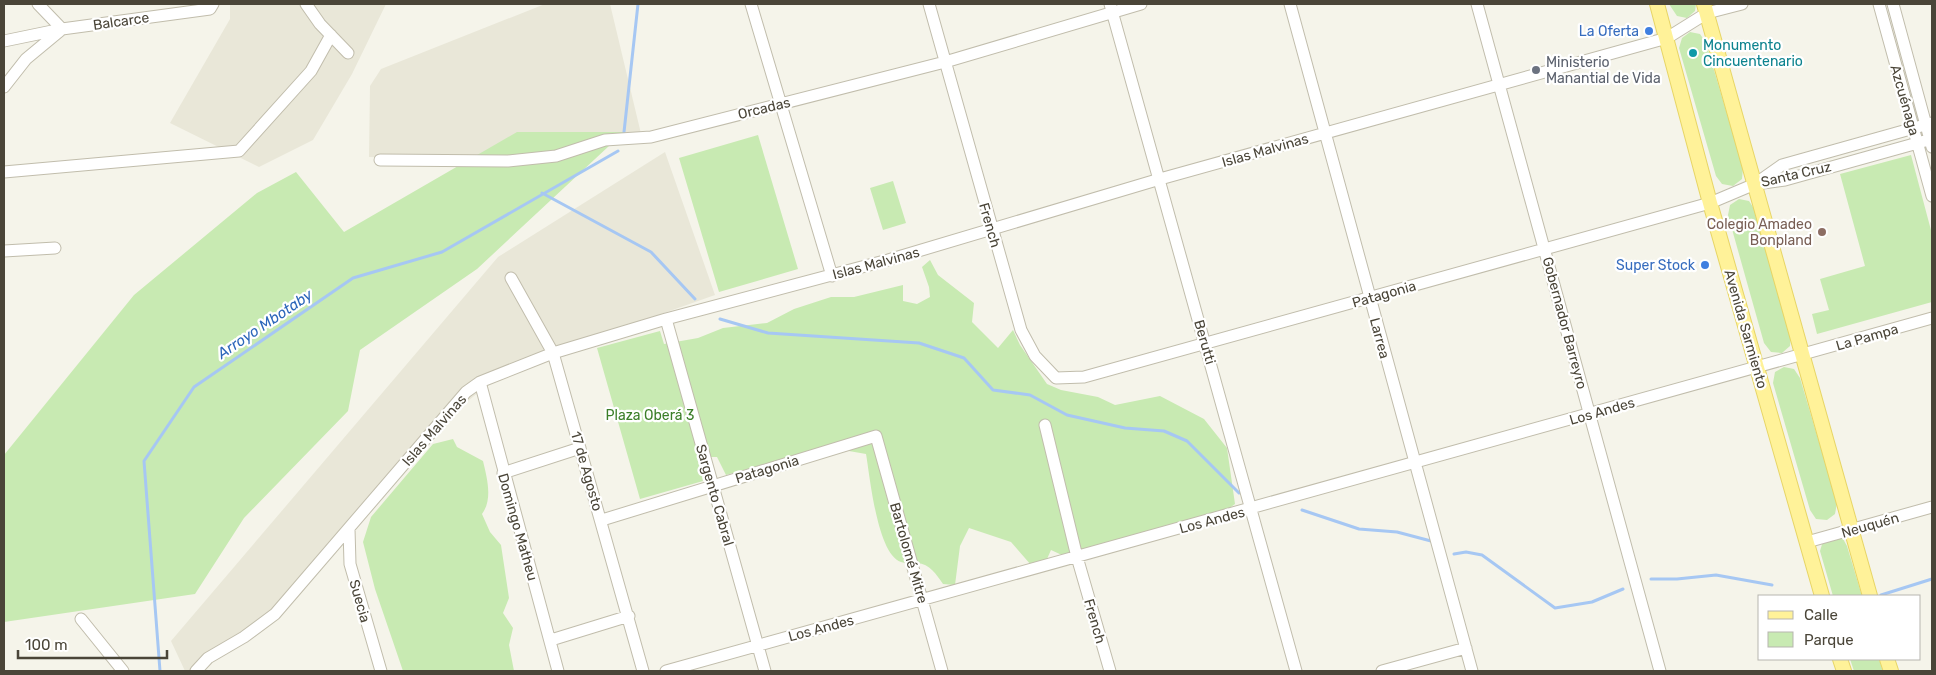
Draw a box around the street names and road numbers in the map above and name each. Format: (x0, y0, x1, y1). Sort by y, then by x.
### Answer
street label: Balcarce (92, 9, 150, 34)
street label: Azcuénaga (1886, 63, 1923, 137)
street label: Orcadas (736, 94, 792, 123)
street label: Islas Malvinas (1220, 130, 1310, 171)
street label: Santa Cruz (1759, 158, 1833, 191)
street label: French (975, 201, 1004, 249)
street label: Islas Malvinas (831, 244, 922, 283)
street label: Gobernador Barreyro (1539, 255, 1590, 391)
street label: Avenida Sarmiento (1720, 268, 1771, 391)
street label: Patagonia (1350, 277, 1418, 312)
street label: Larrea (1366, 316, 1393, 360)
street label: Berutti (1190, 318, 1219, 366)
street label: La Pampa (1834, 320, 1900, 354)
street label: Islas Malvinas (399, 391, 470, 470)
street label: Los Andes (1568, 394, 1637, 429)
street label: 17 de Agosto (567, 429, 606, 513)
street label: Sargento Cabral (692, 442, 737, 548)
street label: Patagonia (733, 452, 801, 487)
street label: Domingo Matheu (494, 472, 541, 583)
street label: Bartolomé Mitre (886, 501, 931, 606)
street label: Los Andes (1177, 504, 1247, 537)
street label: Neuquén (1839, 509, 1901, 542)
street label: Suecia (345, 578, 374, 625)
street label: French (1080, 597, 1109, 645)
street label: Los Andes (786, 612, 856, 645)

